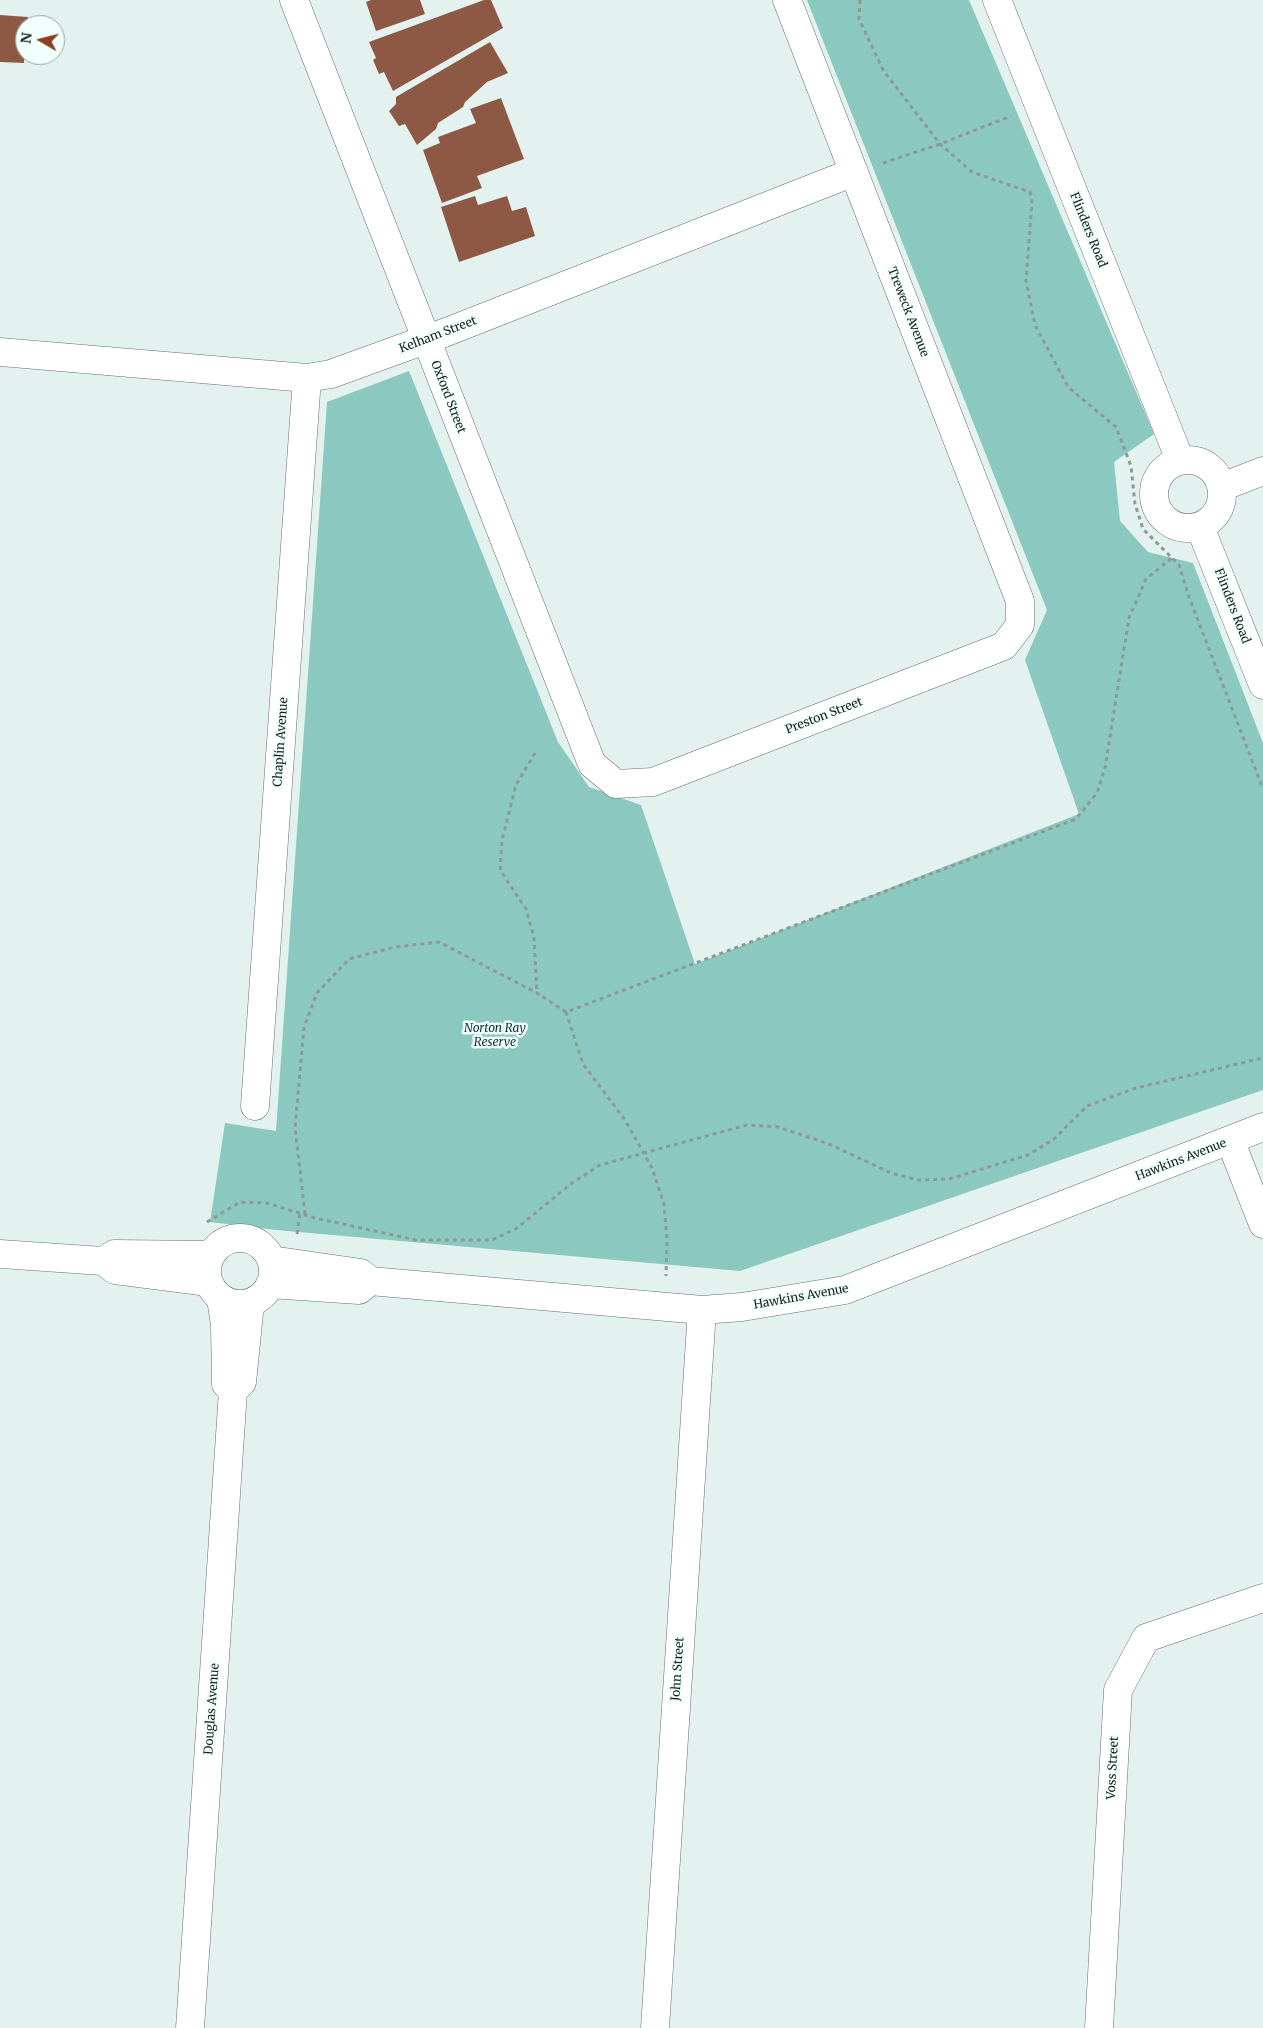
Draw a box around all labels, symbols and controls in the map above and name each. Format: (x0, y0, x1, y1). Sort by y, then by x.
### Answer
north arrow (15, 15, 65, 65)
text: N (16, 31, 36, 45)
street label: Flinders Road (1066, 190, 1110, 270)
street label: Treweck Avenue (884, 265, 932, 359)
street label: Kelham Street (397, 314, 479, 356)
street label: Oxford Street (428, 359, 468, 435)
street label: Flinders Road (1211, 566, 1253, 646)
street label: Preston Street (783, 695, 865, 737)
street label: Chaplin Avenue (271, 697, 291, 787)
park label: Norton Ray Reserve (464, 1022, 526, 1050)
street label: Hawkins Avenue (1133, 1136, 1229, 1184)
street label: Hawkins Avenue (752, 1282, 850, 1312)
street label: John Street (669, 1637, 687, 1701)
street label: Douglas Avenue (202, 1663, 222, 1755)
street label: Voss Street (1104, 1736, 1122, 1800)

